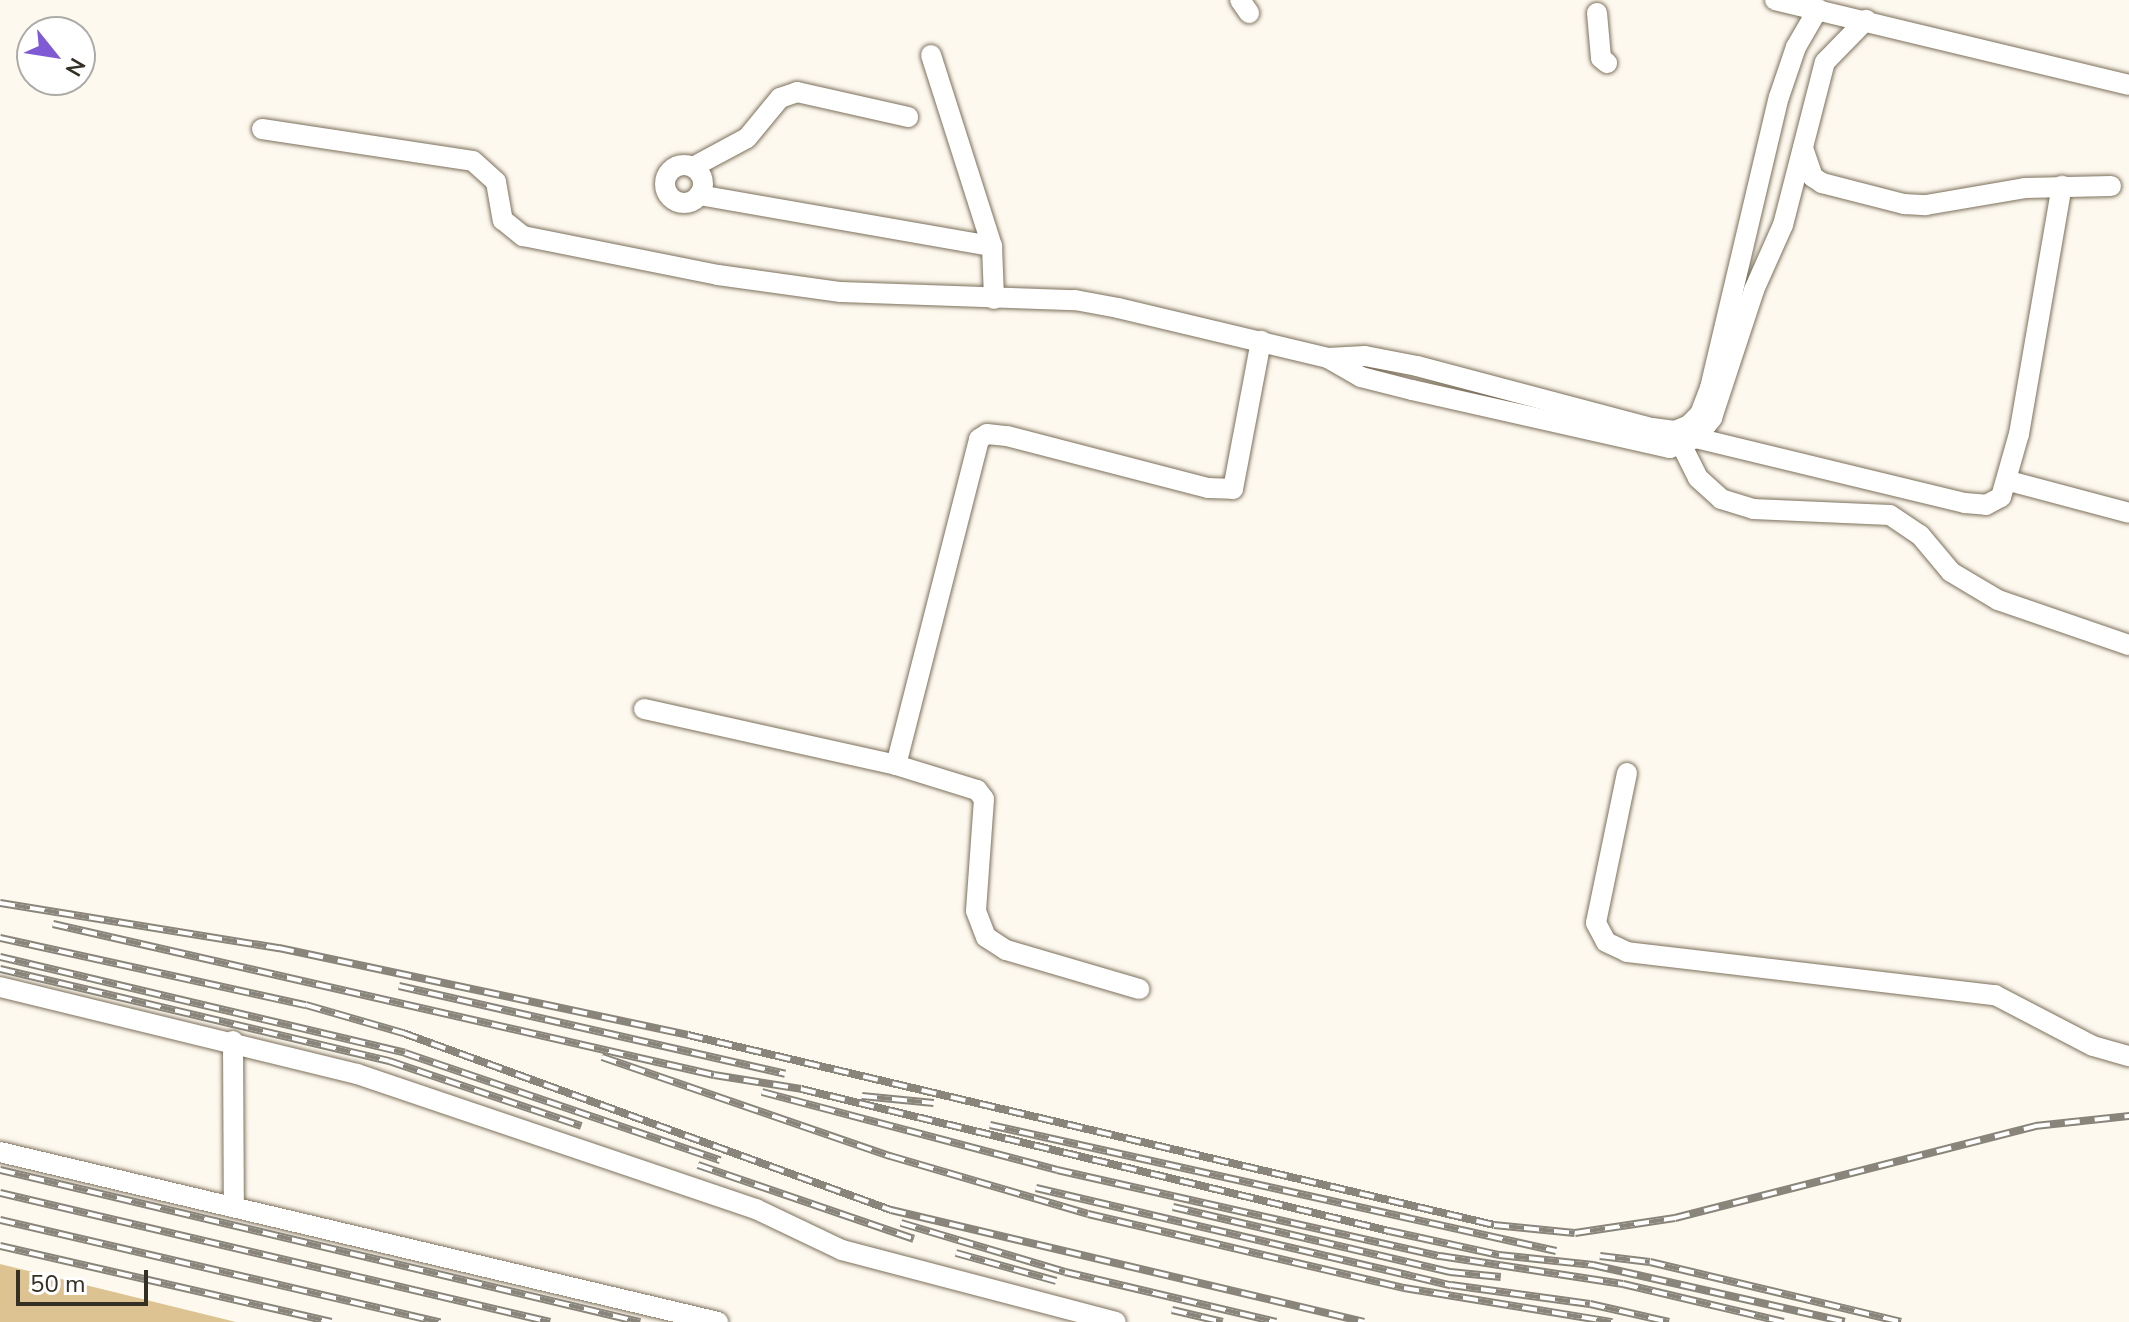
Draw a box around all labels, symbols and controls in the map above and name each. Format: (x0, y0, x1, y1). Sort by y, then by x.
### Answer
north arrow (16, 16, 96, 96)
text: N (58, 52, 92, 82)
scale bar (20, 1254, 152, 1304)
text: 50 m (30, 1268, 86, 1300)

